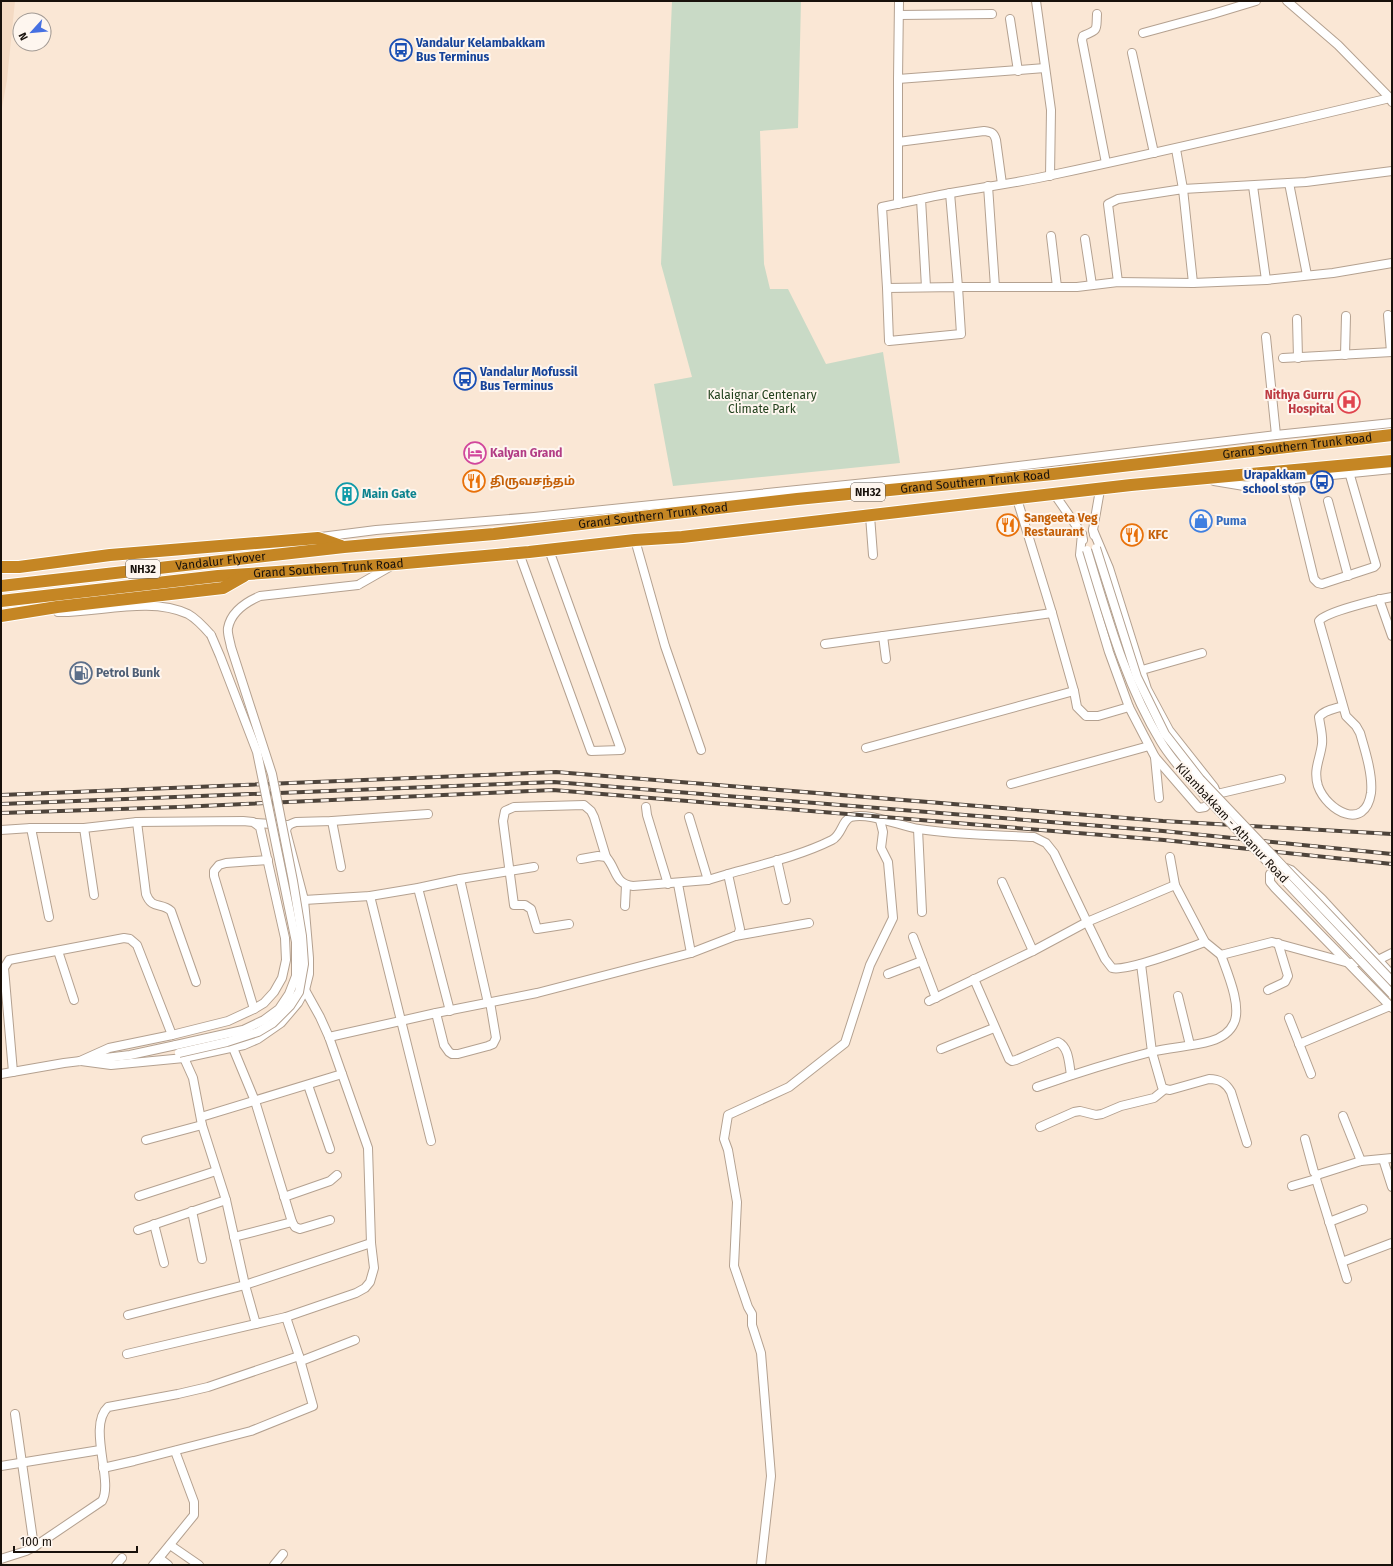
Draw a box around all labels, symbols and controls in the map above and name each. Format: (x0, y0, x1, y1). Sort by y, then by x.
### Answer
north arrow (12, 12, 52, 52)
text: N (16, 30, 31, 43)
place label: Vandalur Kelambakkam Bus Terminus (415, 36, 545, 64)
bus stop icon: Vandalur Kelambakkam Bus Terminus (388, 37, 414, 63)
place label: Vandalur Mofussil Bus Terminus (479, 365, 578, 393)
bus stop icon: Vandalur Mofussil Bus Terminus (452, 366, 478, 392)
park label: Kalaignar Centenary Climate Park (707, 388, 817, 416)
place label: Nithya Gurru Hospital (1265, 388, 1334, 416)
hospital icon: Nithya Gurru Hospital (1336, 389, 1362, 415)
street label: Grand Southern Trunk Road (1222, 430, 1373, 461)
hotel icon: Kalyan Grand (462, 440, 488, 466)
place label: Kalyan Grand (490, 446, 563, 460)
street label: Grand Southern Trunk Road (900, 467, 1051, 496)
restaurant icon: திருவசந்தம் (461, 468, 487, 494)
place label: Urapakkam school stop (1243, 468, 1306, 496)
bus stop icon: Urapakkam school stop (1309, 469, 1335, 495)
place label: திருவசந்தம் (490, 474, 575, 490)
building icon: Main Gate (334, 481, 360, 507)
road number: NH32 (851, 483, 885, 501)
place label: Main Gate (362, 487, 417, 501)
street label: Grand Southern Trunk Road (578, 500, 729, 531)
shop icon: Puma (1188, 508, 1214, 534)
place label: Sangeeta Veg Restaurant (1024, 511, 1098, 539)
restaurant icon: Sangeeta Veg Restaurant (995, 512, 1021, 538)
place label: Puma (1216, 514, 1247, 528)
restaurant icon: KFC (1119, 522, 1145, 548)
place label: KFC (1148, 528, 1168, 542)
street label: Vandalur Flyover (175, 549, 267, 573)
street label: Grand Southern Trunk Road (253, 556, 404, 581)
road number: NH32 (126, 560, 160, 578)
fuel station icon: Petrol Bunk (68, 660, 94, 686)
place label: Petrol Bunk (96, 666, 160, 680)
street label: Kilambakkam - Athanur Road (1173, 760, 1291, 886)
scale bar (14, 1528, 137, 1554)
text: 100 m (20, 1535, 52, 1549)

